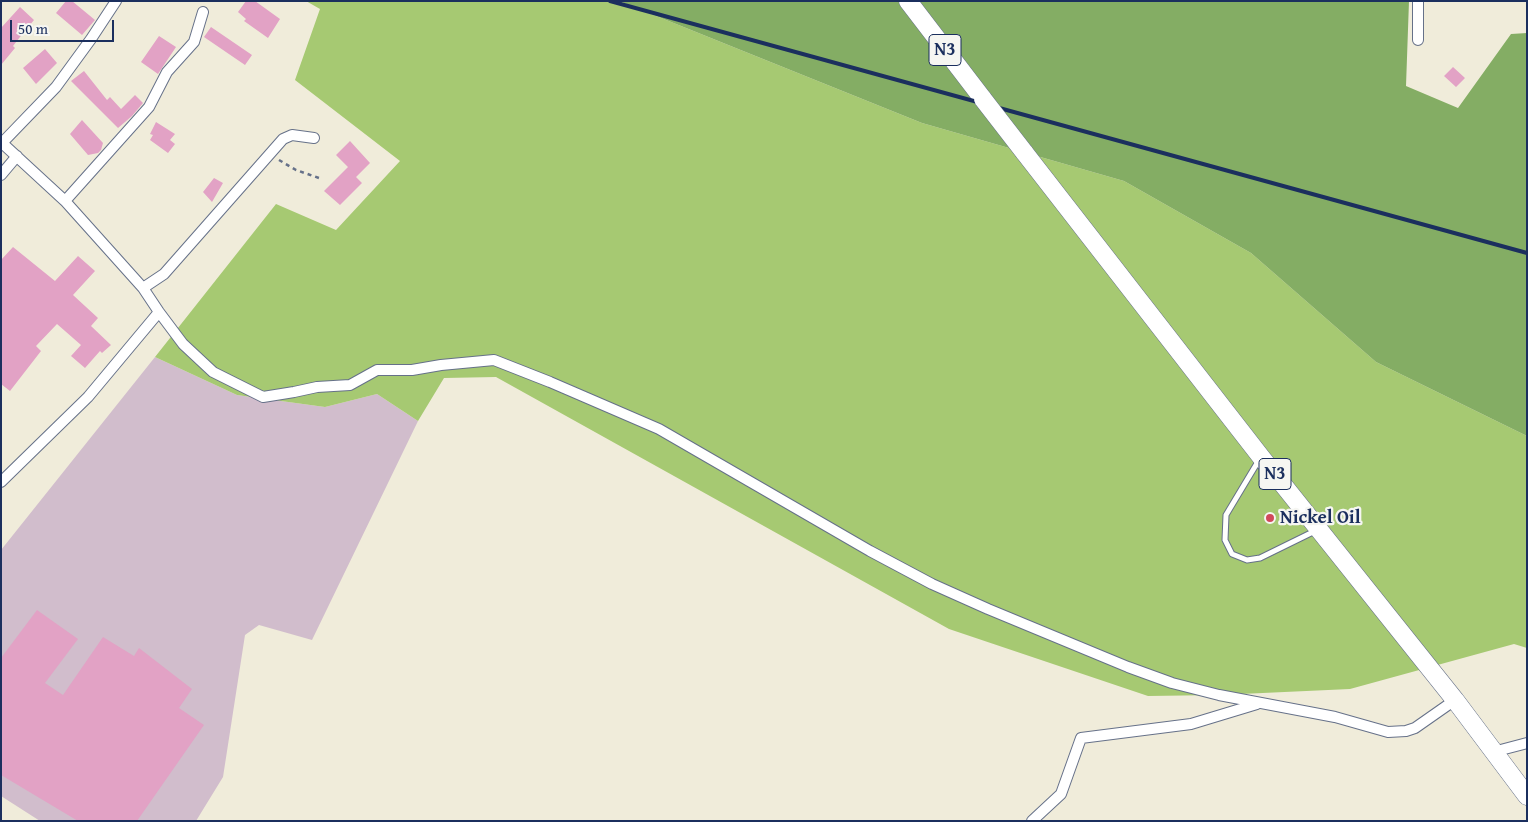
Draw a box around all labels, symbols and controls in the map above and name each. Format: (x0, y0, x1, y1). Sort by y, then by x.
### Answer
scale bar (12, 10, 116, 42)
text: 50 m (18, 18, 48, 39)
road number: N3 (929, 34, 961, 66)
road number: N3 (1259, 458, 1291, 489)
place label: Nickel Oil (1280, 507, 1361, 529)
marker: Nickel Oil (1264, 512, 1276, 524)

